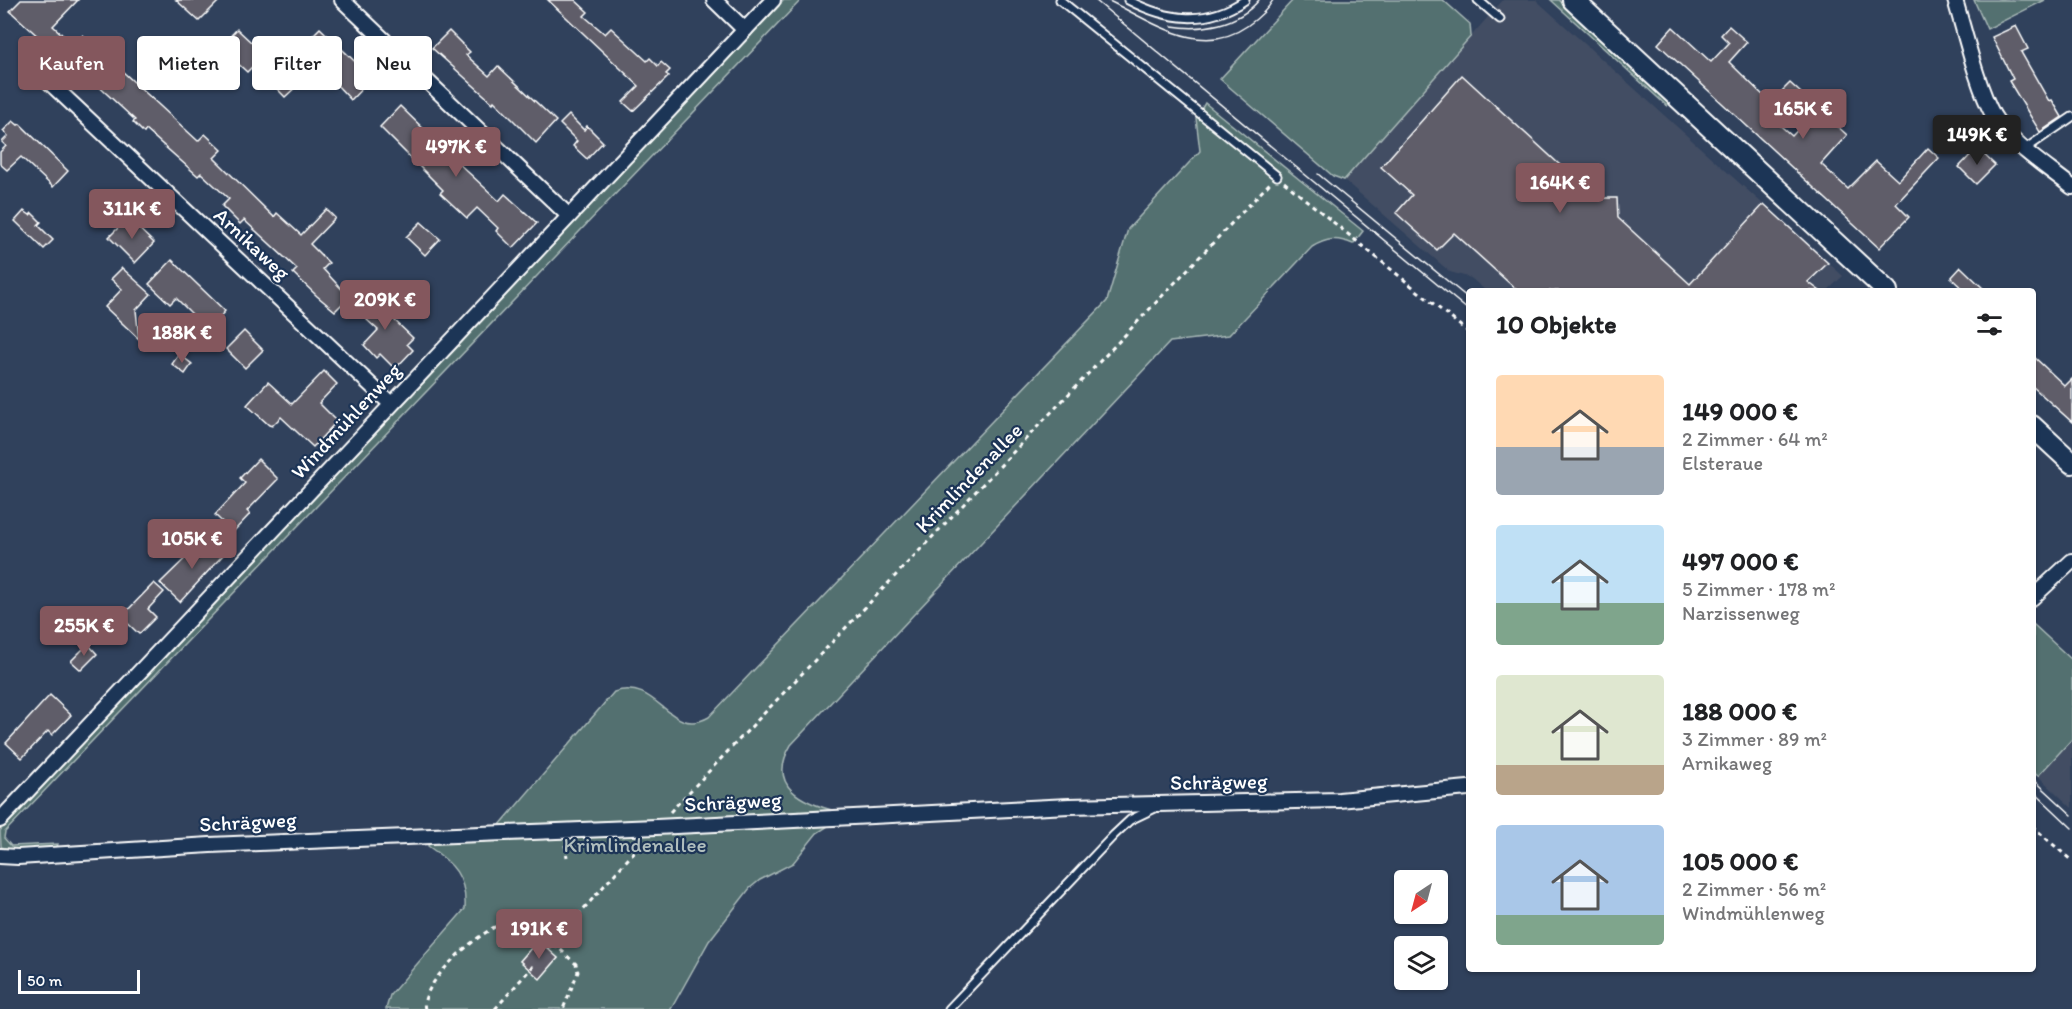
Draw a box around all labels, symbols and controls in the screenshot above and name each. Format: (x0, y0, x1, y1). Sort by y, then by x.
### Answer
chip: Kaufen (18, 36, 125, 90)
chip: Mieten (137, 36, 240, 90)
chip: Filter (252, 36, 342, 90)
chip: Neu (354, 36, 432, 90)
pin: 165K € (1754, 89, 1852, 140)
text: 165K € (1773, 96, 1833, 120)
pin: 149K € (1928, 115, 2026, 166)
text: 149K € (1947, 122, 2007, 146)
pin: 497K € (407, 127, 505, 178)
text: 497K € (425, 134, 487, 158)
pin: 164K € (1511, 163, 1609, 214)
text: 164K € (1530, 170, 1590, 194)
pin: 311K € (83, 189, 181, 240)
text: 311K € (103, 196, 161, 220)
street label: Arnikaweg (209, 202, 296, 285)
pin: 209K € (336, 280, 434, 331)
text: 209K € (354, 287, 416, 311)
text: 10 Objekte (1496, 308, 1617, 340)
icon: filters (1973, 308, 2006, 341)
pin: 188K € (133, 313, 231, 364)
text: 188K € (152, 320, 212, 344)
street label: Windmühlenweg (285, 357, 406, 484)
text: 149 000 € (1682, 395, 1798, 427)
icon: home (1544, 399, 1616, 471)
street label: Krimlindenallee (910, 417, 1027, 538)
text: 2 Zimmer · 64 m² (1682, 427, 1828, 451)
text: Elsteraue (1682, 451, 1763, 475)
pin: 105K € (143, 519, 241, 570)
text: 105K € (162, 526, 222, 550)
text: 497 000 € (1682, 545, 1799, 577)
icon: home (1544, 549, 1616, 621)
text: 5 Zimmer · 178 m² (1682, 577, 1835, 601)
text: Narzissenweg (1682, 601, 1800, 625)
pin: 255K € (35, 606, 133, 657)
text: 255K € (54, 613, 114, 637)
text: 188 000 € (1682, 695, 1797, 727)
icon: home (1544, 699, 1616, 771)
text: 3 Zimmer · 89 m² (1682, 727, 1827, 751)
text: Arnikaweg (1682, 751, 1772, 775)
street label: Schrägweg (1170, 768, 1268, 795)
street label: Schrägweg (684, 786, 783, 817)
street label: Schrägweg (199, 806, 298, 837)
park label: Krimlindenallee (563, 832, 707, 857)
text: 105 000 € (1682, 845, 1798, 877)
icon: home (1544, 849, 1616, 921)
north arrow (1394, 870, 1448, 924)
map controls (1394, 870, 1448, 990)
text: 2 Zimmer · 56 m² (1682, 877, 1826, 901)
text: Windmühlenweg (1682, 901, 1825, 925)
pin: 191K € (490, 909, 588, 960)
text: 191K € (510, 916, 568, 940)
button: layers (1394, 936, 1448, 990)
scale bar (18, 967, 140, 994)
text: 50 m (27, 971, 62, 990)

